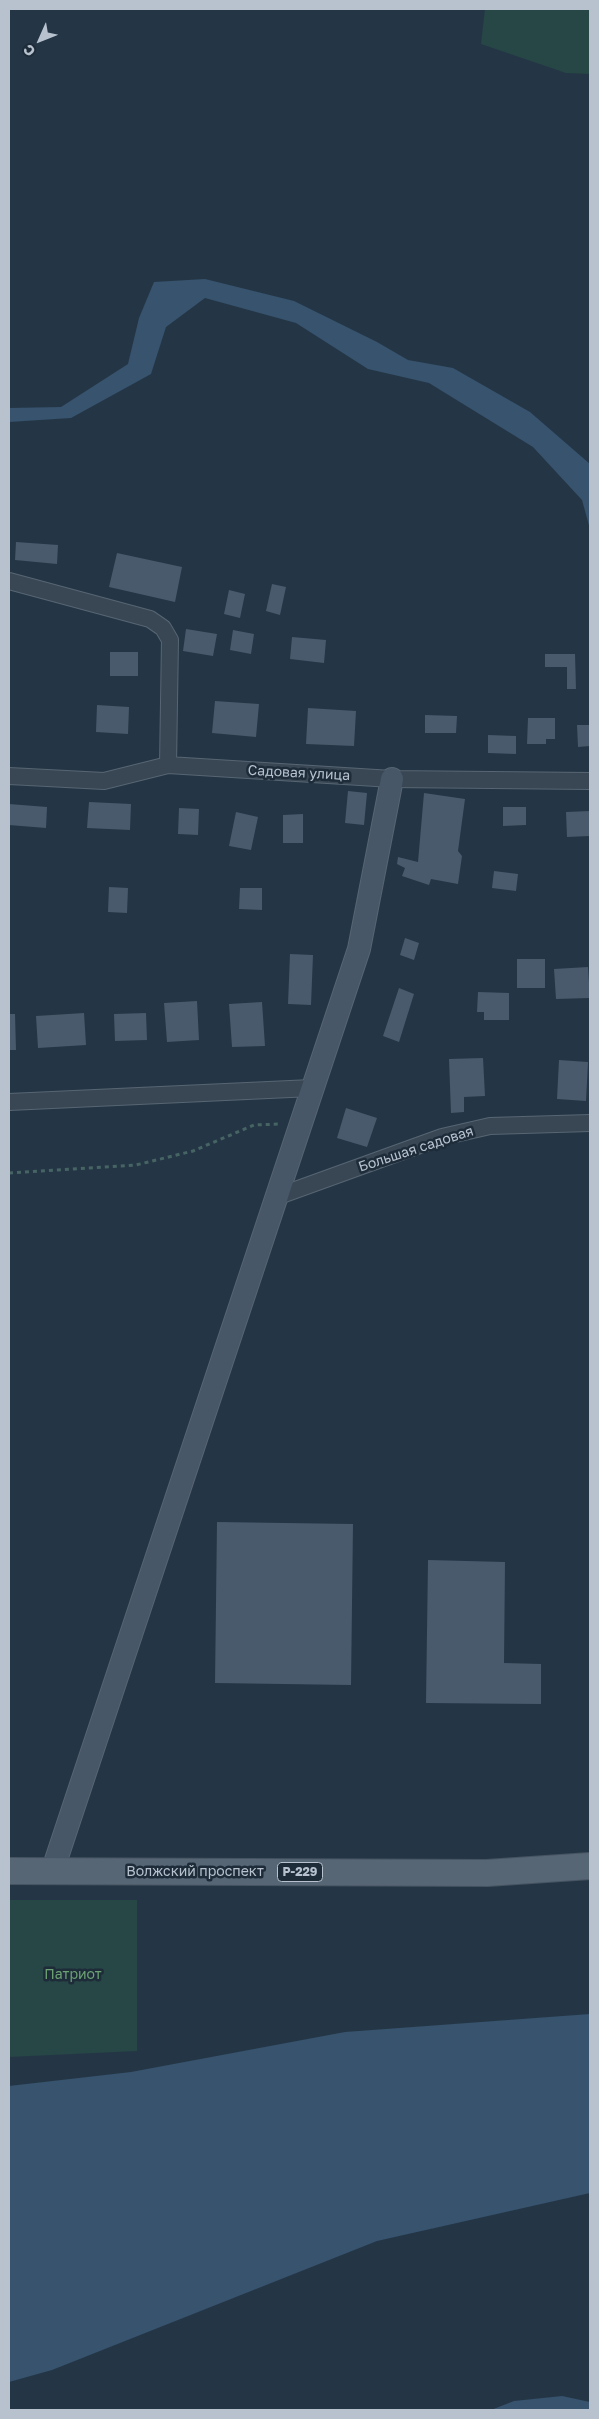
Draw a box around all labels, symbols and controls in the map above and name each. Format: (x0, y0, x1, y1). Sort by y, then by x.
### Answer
north arrow (15, 15, 65, 65)
text: С (19, 41, 38, 60)
street label: Садовая улица (247, 762, 351, 784)
street label: Большая садовая (356, 1122, 476, 1176)
road number: Р-229 (278, 1862, 322, 1881)
street label: Волжский проспект (126, 1864, 264, 1880)
park label: Патриот (44, 1967, 102, 1983)

